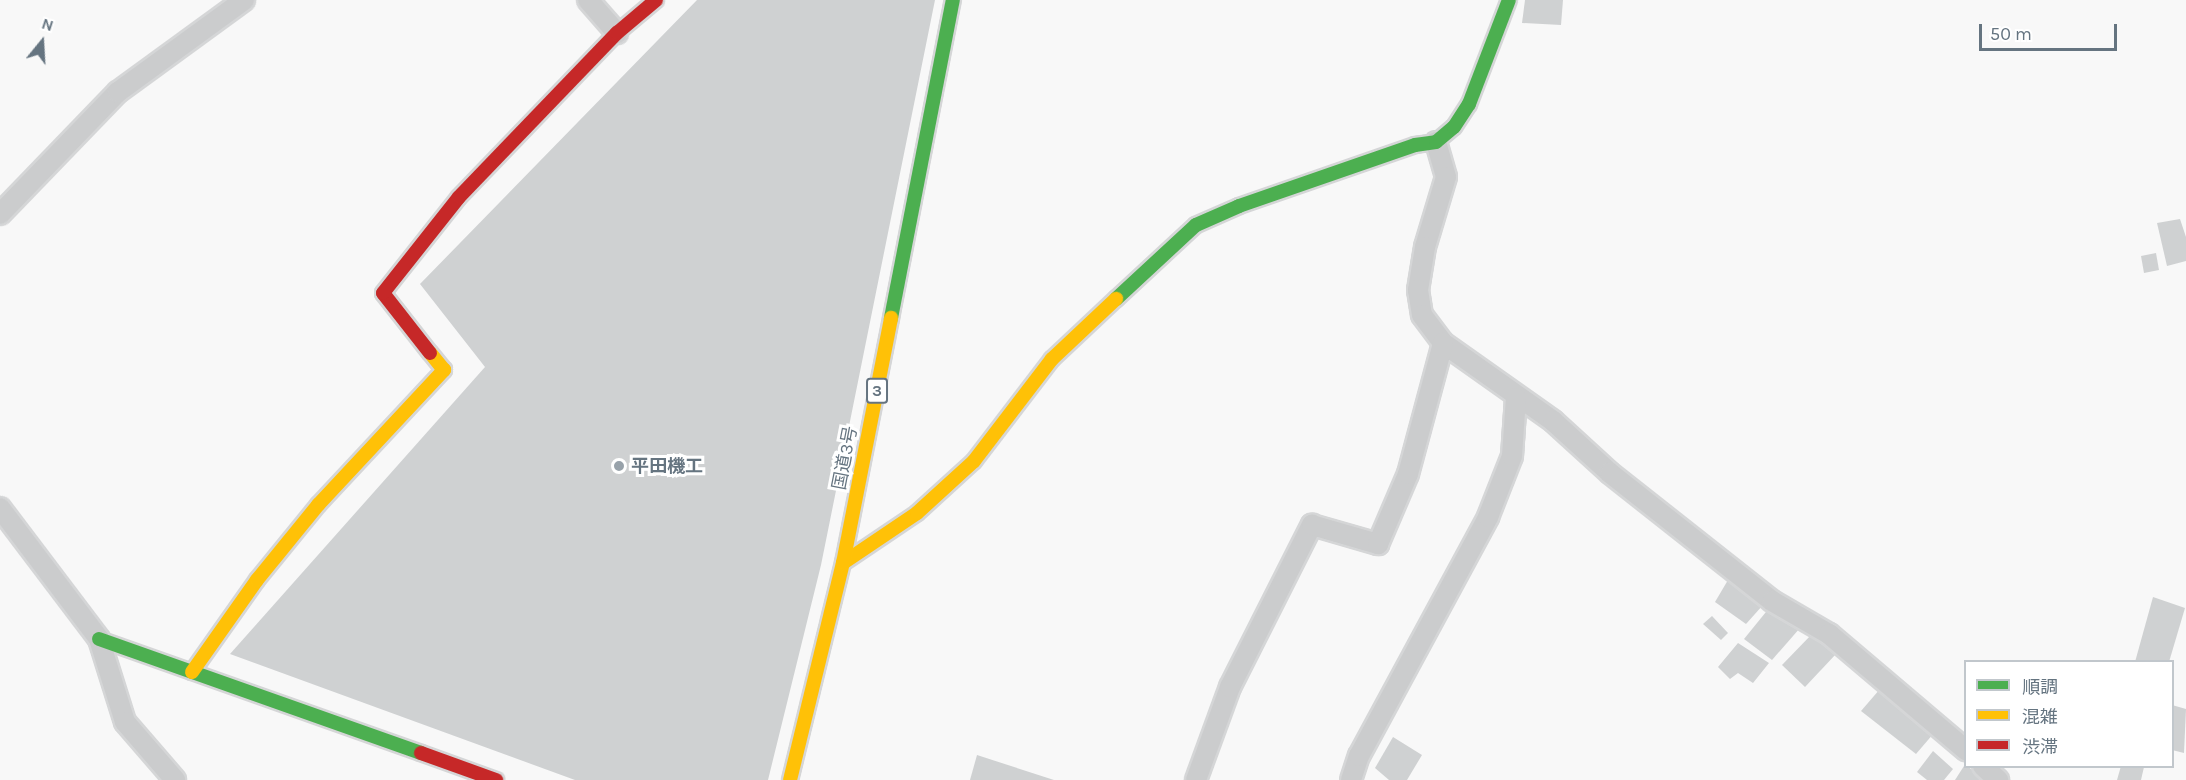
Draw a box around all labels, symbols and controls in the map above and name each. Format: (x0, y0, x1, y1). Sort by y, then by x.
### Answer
north arrow (12, 12, 72, 72)
scale bar (1982, 12, 2120, 50)
text: N (39, 14, 56, 35)
text: 50 m (1990, 23, 2032, 45)
road number: 3 (865, 378, 889, 404)
street label: 国道3号 (828, 424, 862, 492)
place label: 平田機工 (631, 455, 703, 477)
marker: 平田機工 (612, 459, 626, 473)
legend (1964, 660, 2174, 768)
text: 順調 (2022, 676, 2058, 698)
text: 混雑 (2022, 706, 2058, 728)
text: 渋滞 (2022, 736, 2058, 758)

